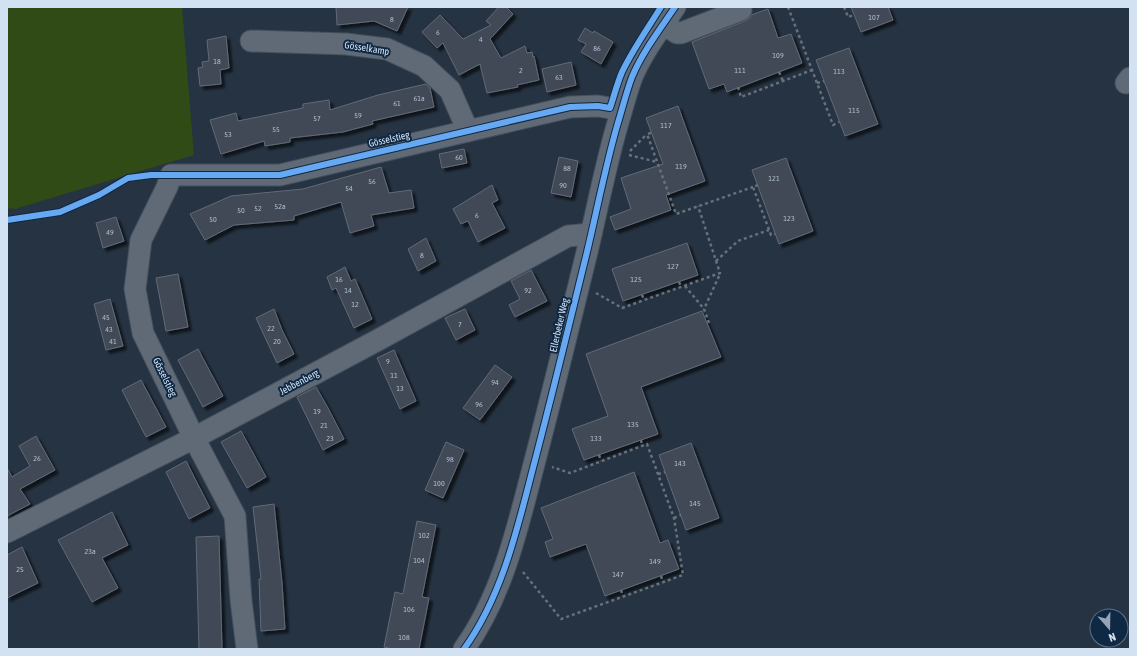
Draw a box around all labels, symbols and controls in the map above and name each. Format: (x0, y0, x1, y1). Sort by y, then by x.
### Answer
house number: 107 (868, 13, 880, 22)
house number: 8 (390, 15, 394, 24)
house number: 6 (436, 28, 440, 37)
house number: 4 (479, 35, 483, 44)
street label: Gösselkamp (344, 39, 390, 57)
house number: 86 (593, 44, 601, 53)
house number: 109 (772, 51, 784, 60)
house number: 18 (213, 57, 221, 66)
house number: 2 (519, 66, 523, 75)
house number: 111 (734, 66, 746, 75)
house number: 113 (833, 67, 845, 76)
house number: 63 (555, 73, 563, 82)
house number: 61a (413, 94, 425, 103)
house number: 61 (393, 99, 401, 108)
house number: 115 (848, 106, 860, 115)
house number: 59 (354, 111, 362, 120)
house number: 57 (313, 114, 321, 123)
house number: 117 (660, 121, 672, 130)
house number: 55 (272, 125, 280, 134)
street label: Gösselstieg (367, 129, 411, 149)
house number: 53 (224, 130, 232, 139)
house number: 60 (455, 153, 463, 162)
house number: 119 (675, 162, 687, 171)
house number: 88 (563, 164, 571, 173)
house number: 121 (768, 174, 780, 183)
house number: 56 (368, 177, 376, 186)
house number: 90 (559, 181, 567, 190)
house number: 54 (345, 184, 353, 193)
house number: 52a (274, 202, 286, 211)
house number: 52 (254, 204, 262, 213)
house number: 50 (237, 206, 245, 215)
house number: 6 (475, 211, 479, 220)
house number: 123 (783, 214, 795, 223)
house number: 50 (209, 215, 217, 224)
house number: 49 (106, 228, 114, 237)
house number: 8 (420, 251, 424, 260)
house number: 127 (667, 262, 679, 271)
house number: 16 (335, 275, 343, 284)
house number: 125 (630, 275, 642, 284)
house number: 14 (344, 286, 352, 295)
house number: 92 (524, 286, 532, 295)
street label: Ellerbeker Weg (547, 296, 571, 353)
house number: 12 (351, 300, 359, 309)
house number: 45 (102, 313, 110, 322)
house number: 7 (458, 320, 462, 329)
house number: 22 (267, 324, 275, 333)
house number: 43 (105, 325, 113, 334)
house number: 41 (109, 337, 117, 346)
house number: 20 (273, 337, 281, 346)
street label: Gösselstieg (151, 356, 179, 399)
house number: 9 (386, 357, 390, 366)
street label: Jebbenberg (278, 367, 321, 397)
house number: 11 (390, 371, 398, 380)
house number: 94 (491, 378, 499, 387)
house number: 13 (396, 384, 404, 393)
house number: 96 (475, 400, 483, 409)
house number: 19 (313, 407, 321, 416)
house number: 135 (627, 420, 639, 429)
house number: 21 (320, 421, 328, 430)
house number: 23 (326, 434, 334, 443)
house number: 133 (590, 434, 602, 443)
house number: 26 (33, 454, 41, 463)
house number: 98 (446, 455, 454, 464)
house number: 143 (674, 459, 686, 468)
house number: 100 (433, 479, 445, 488)
house number: 145 (689, 499, 701, 508)
house number: 102 (418, 531, 430, 540)
house number: 23a (84, 547, 96, 556)
house number: 104 (413, 556, 425, 565)
house number: 149 (649, 557, 661, 566)
house number: 25 (16, 565, 24, 574)
house number: 147 (612, 570, 624, 579)
house number: 106 (403, 605, 415, 614)
north arrow (1089, 608, 1129, 648)
text: N (1107, 631, 1118, 644)
house number: 108 (398, 633, 410, 642)

